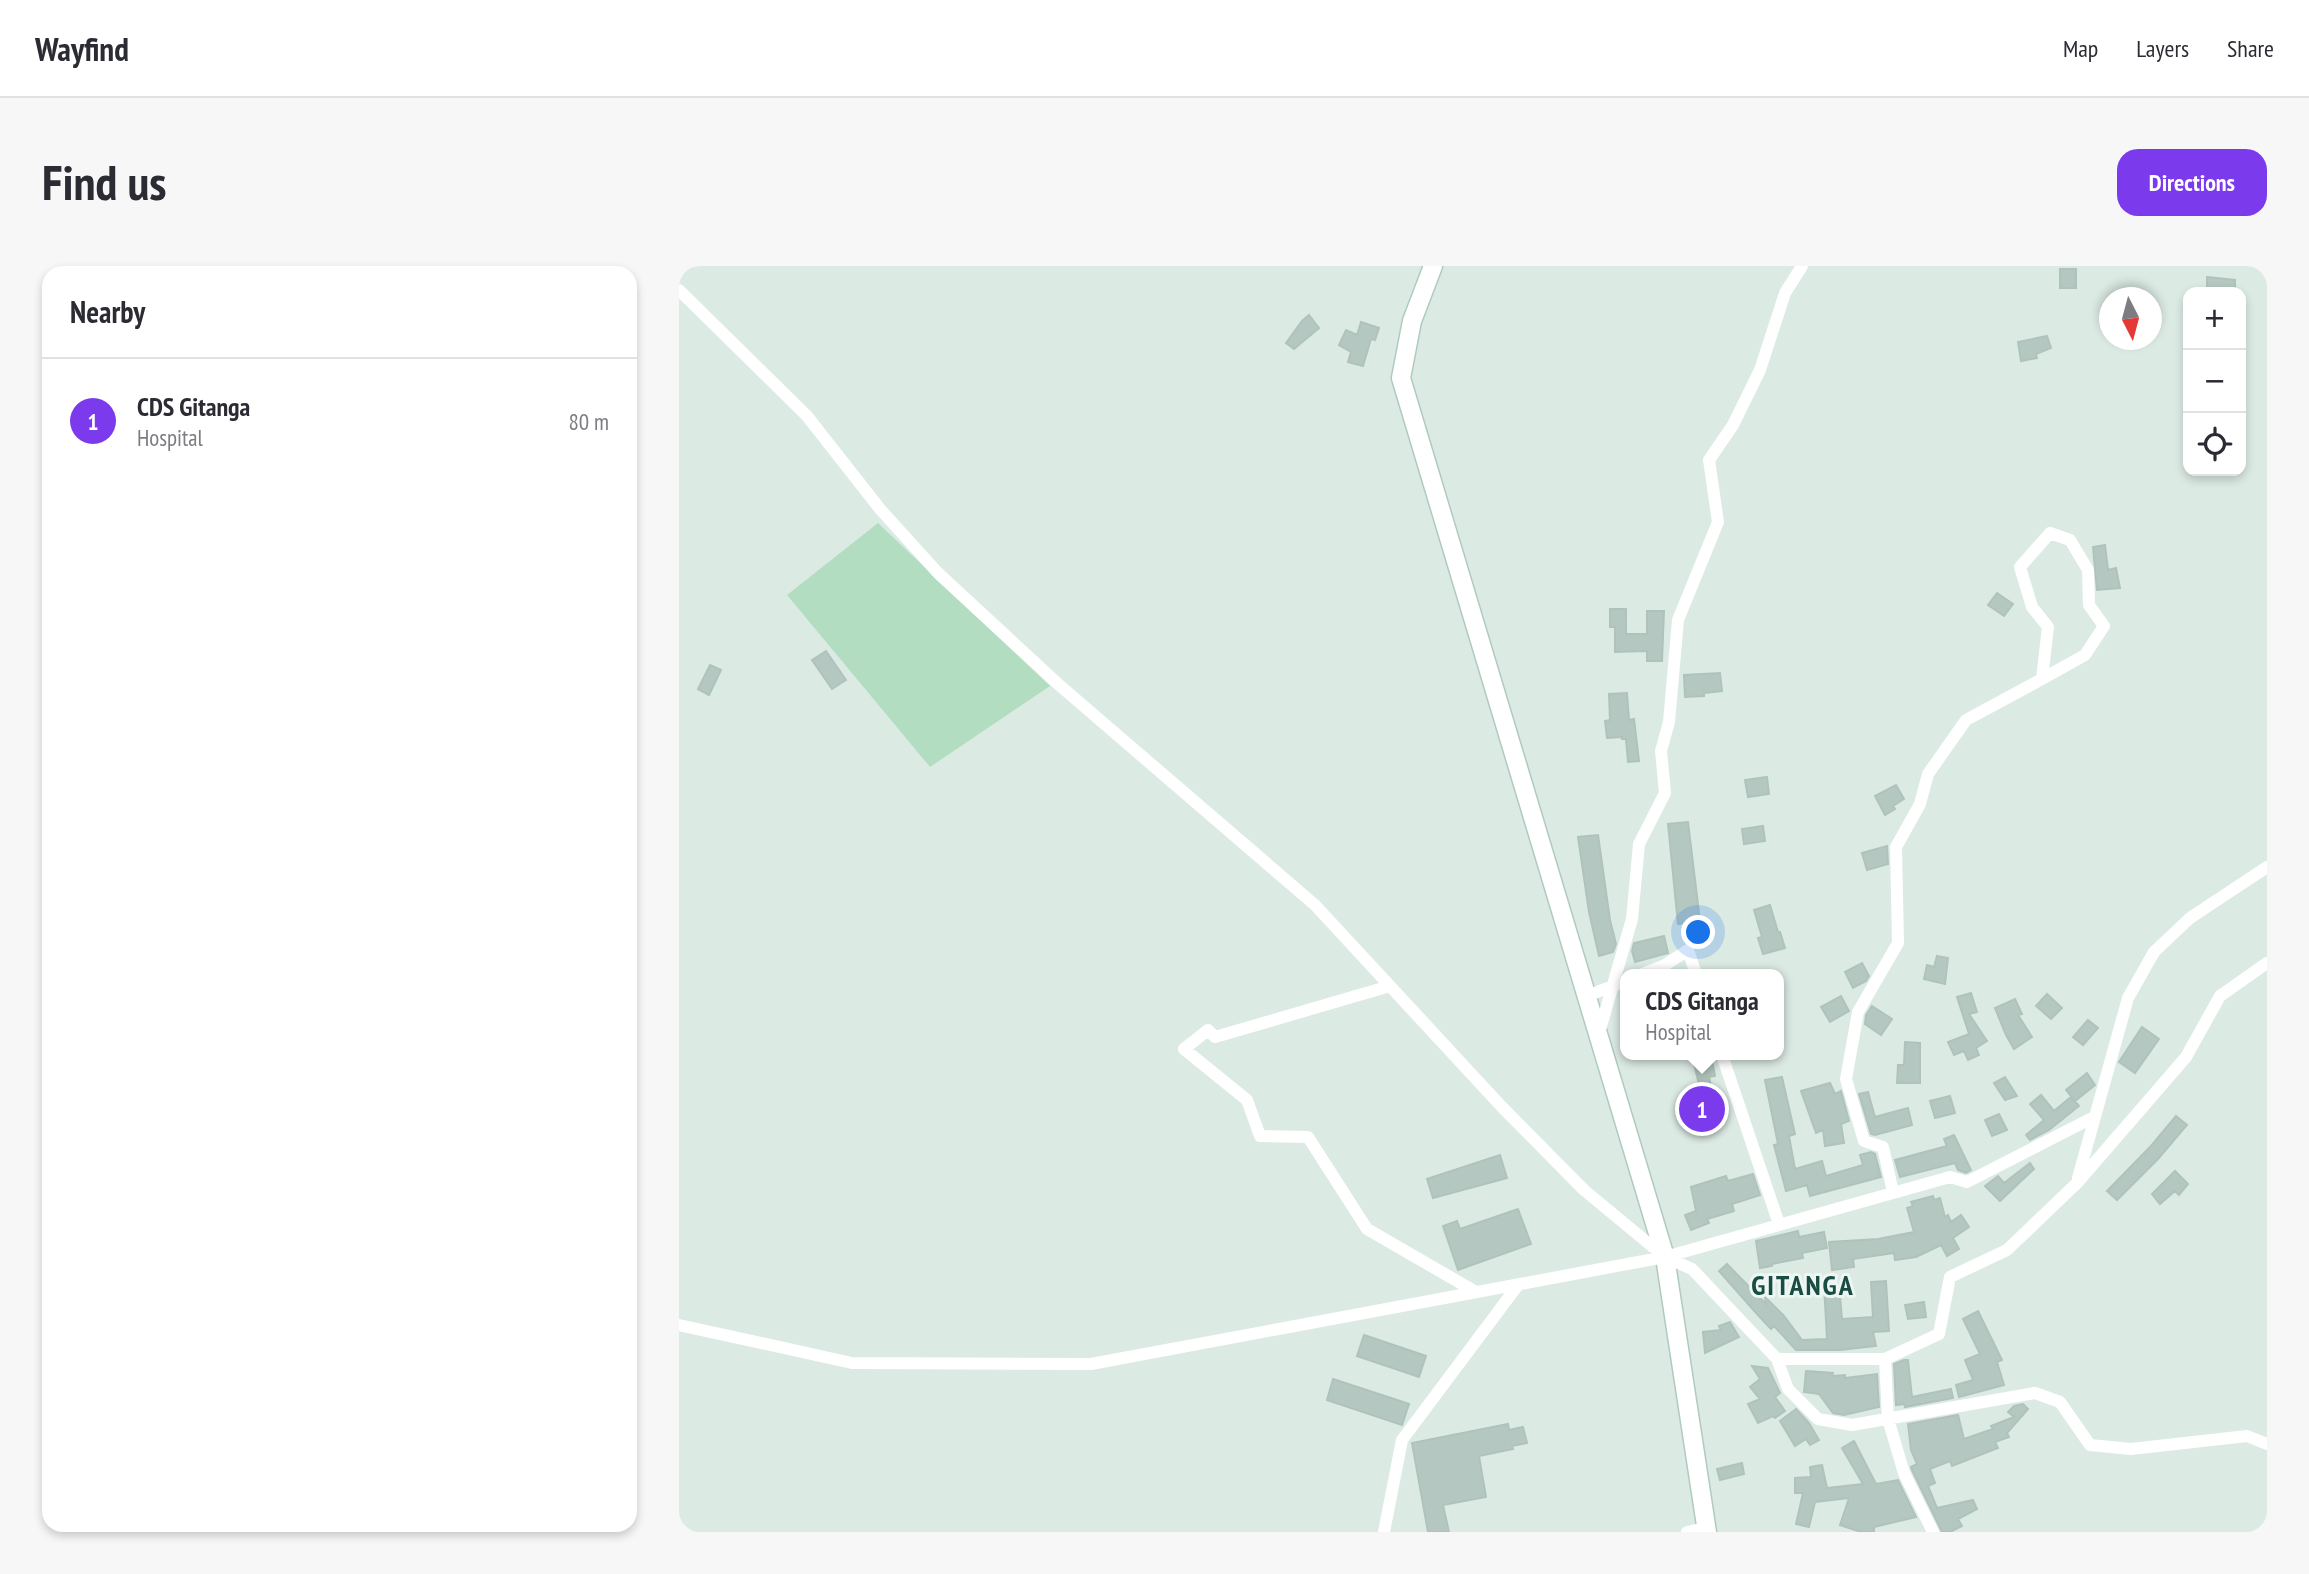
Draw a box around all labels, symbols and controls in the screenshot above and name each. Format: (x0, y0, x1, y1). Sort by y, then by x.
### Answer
text: Wayfind (35, 27, 129, 70)
text: Map (2063, 33, 2098, 64)
text: Layers (2136, 33, 2189, 64)
text: Share (2227, 33, 2274, 64)
button: Directions (2117, 149, 2267, 216)
text: Find us (42, 150, 166, 214)
north arrow (2099, 287, 2162, 350)
map controls (2183, 287, 2246, 476)
button: + (2183, 287, 2246, 350)
text: Nearby (70, 292, 145, 331)
button: − (2183, 350, 2246, 413)
text: CDS Gitanga (137, 390, 250, 423)
text: 1 (88, 407, 99, 436)
text: 80 m (568, 407, 609, 436)
button: locate (2183, 413, 2246, 476)
text: Hospital (137, 423, 203, 452)
your location (1681, 915, 1715, 949)
popup (1620, 969, 1784, 1060)
text: CDS Gitanga (1645, 984, 1759, 1017)
text: Hospital (1645, 1017, 1711, 1046)
pin: 1 (1679, 1083, 1725, 1135)
district label: GITANGA (1751, 1266, 1855, 1303)

